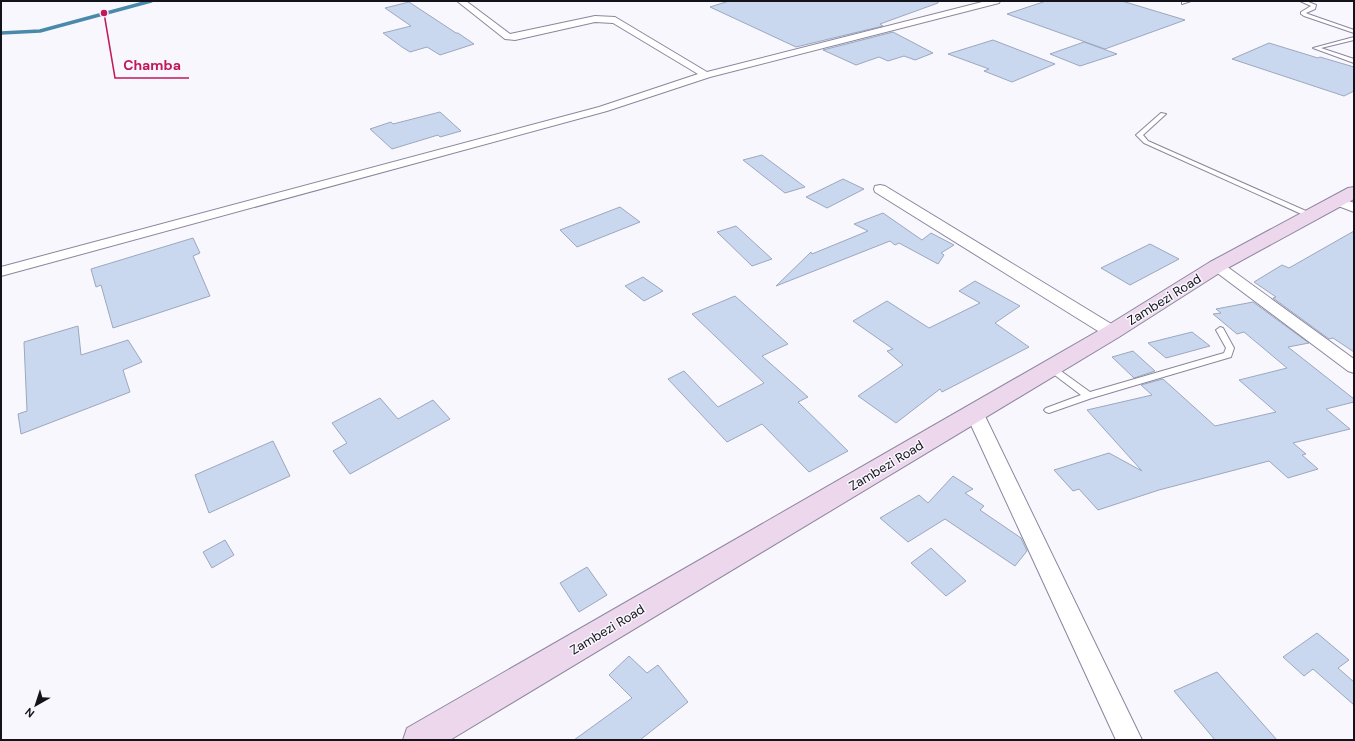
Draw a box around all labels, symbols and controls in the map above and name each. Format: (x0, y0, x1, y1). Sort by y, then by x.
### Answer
callout: Chamba (115, 52, 189, 78)
text: Chamba (123, 56, 181, 74)
street label: Zambezi Road (1124, 270, 1204, 329)
street label: Zambezi Road (846, 437, 927, 494)
street label: Zambezi Road (567, 601, 648, 658)
north arrow (16, 685, 56, 725)
text: N (22, 705, 37, 721)

